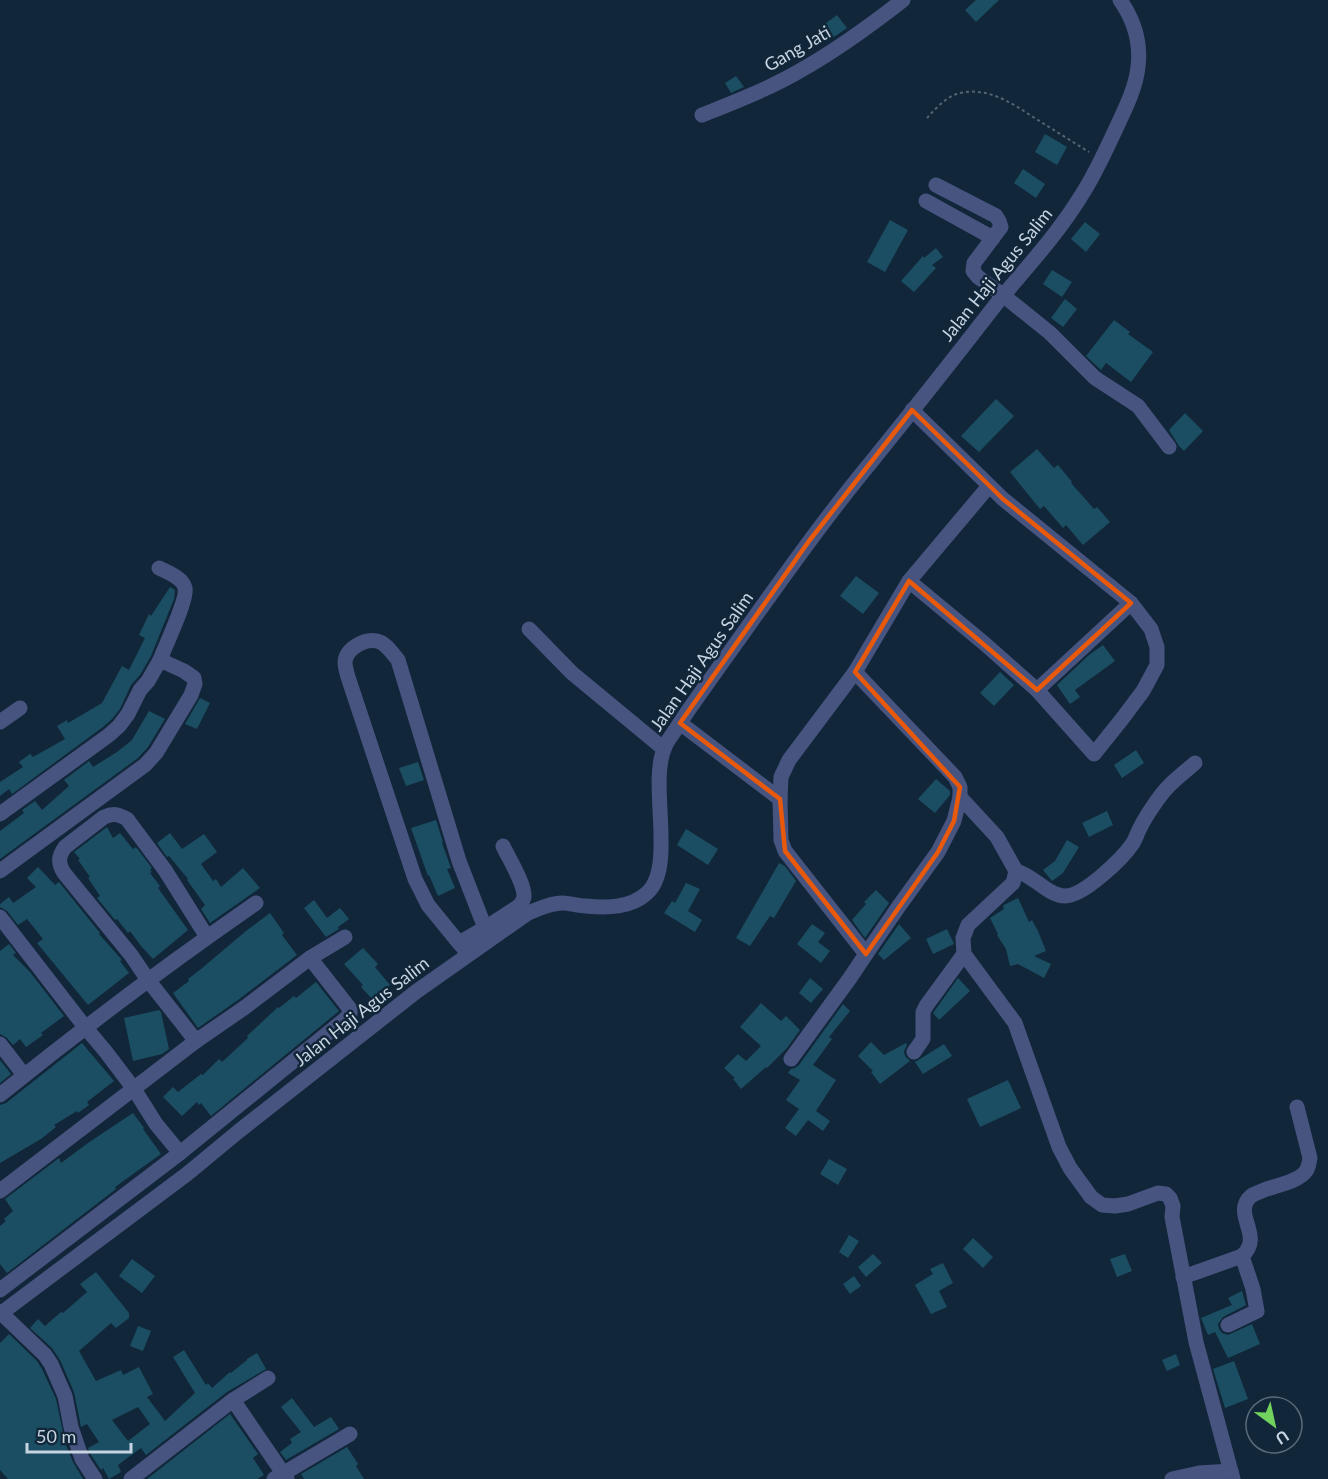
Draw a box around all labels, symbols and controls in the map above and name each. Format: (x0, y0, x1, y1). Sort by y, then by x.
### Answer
street label: Gang Jati (760, 20, 834, 76)
street label: Jalan Haji Agus Salim (936, 203, 1056, 345)
street label: Jalan Haji Agus Salim (645, 587, 757, 735)
street label: Jalan Haji Agus Salim (289, 952, 433, 1070)
north arrow (1244, 1395, 1304, 1455)
scale bar (27, 1416, 130, 1454)
text: 50 m (36, 1425, 76, 1447)
text: U (1272, 1427, 1293, 1449)

